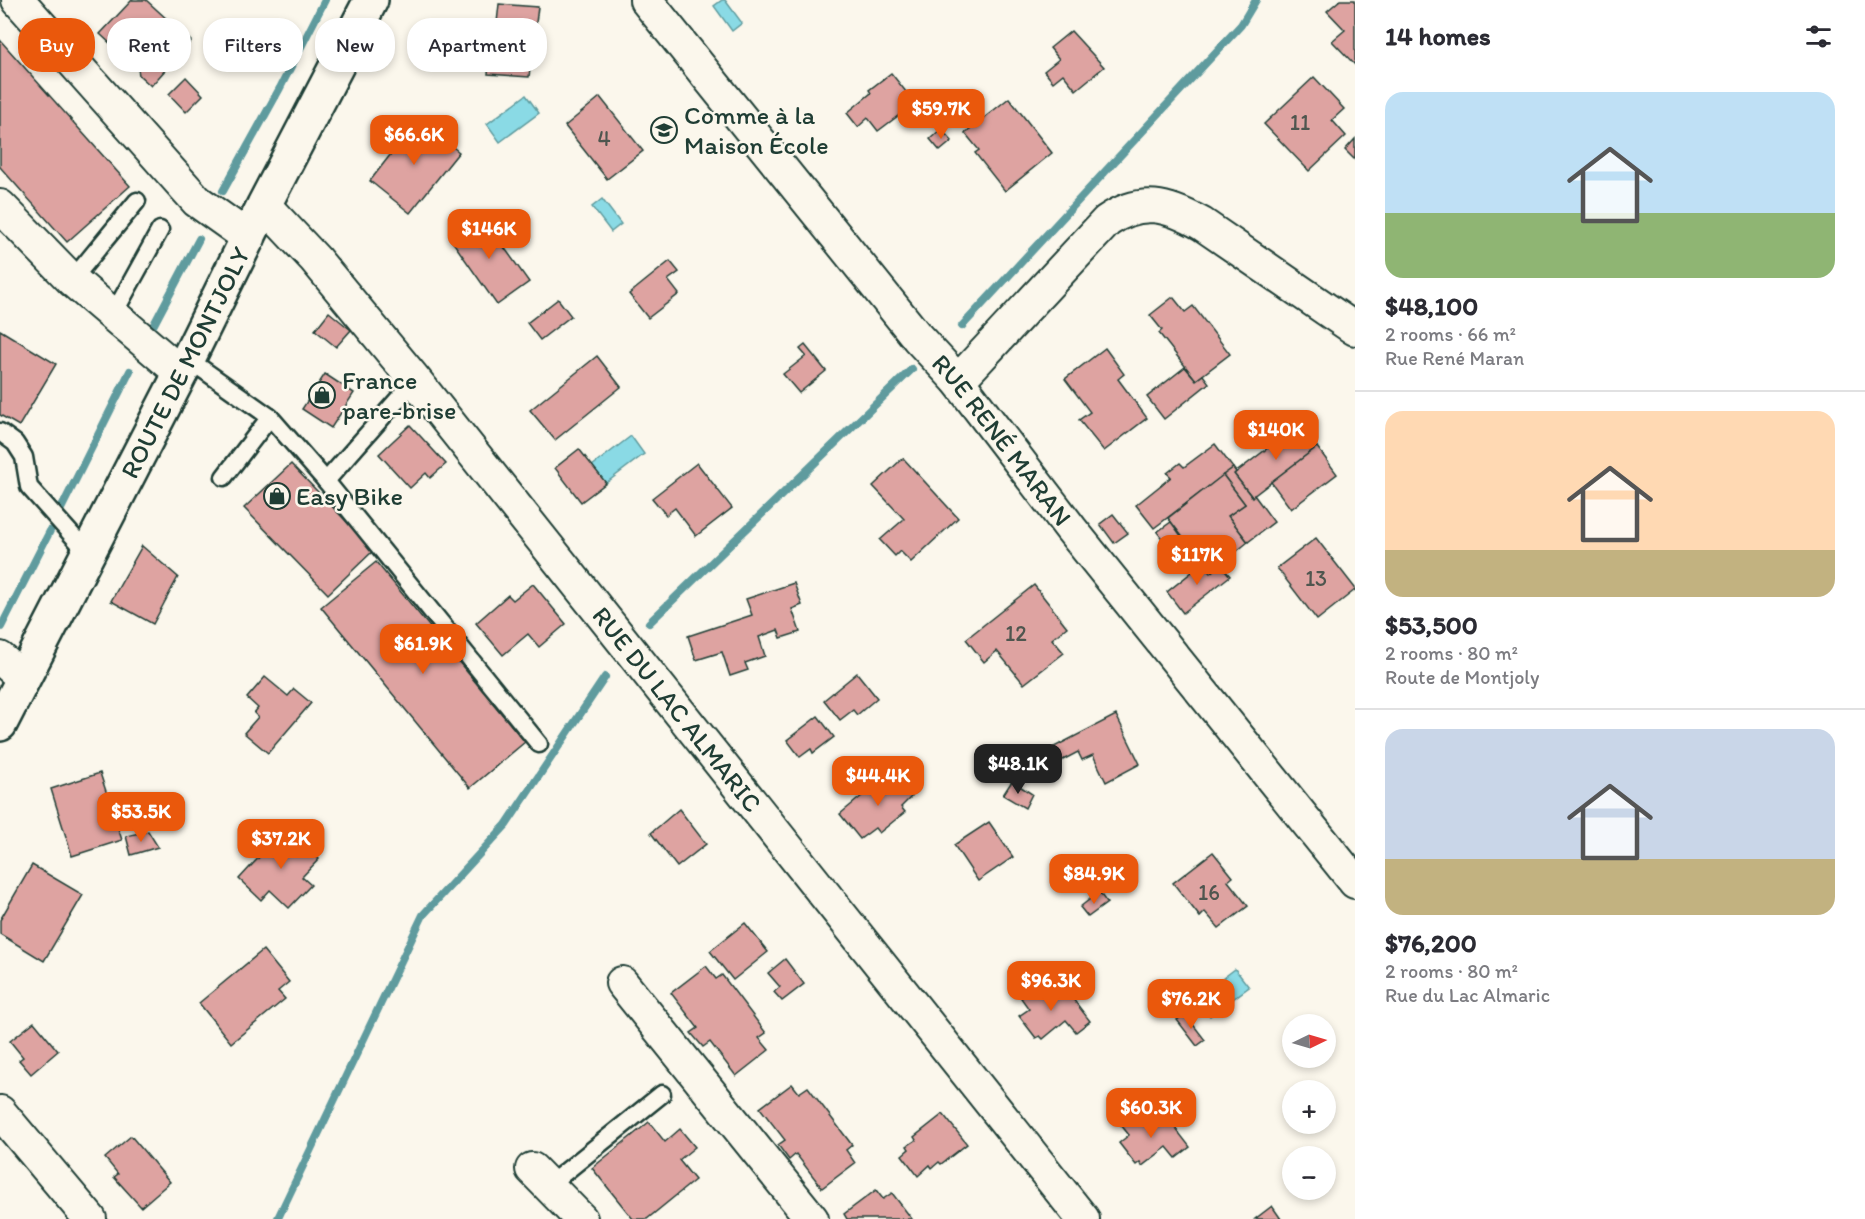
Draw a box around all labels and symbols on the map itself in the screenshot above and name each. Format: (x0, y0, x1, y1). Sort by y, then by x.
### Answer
pin: $59.7K (892, 89, 990, 140)
place label: Comme à la Maison École (684, 99, 829, 161)
house number: 11 (1290, 109, 1310, 136)
pin: $66.6K (365, 115, 463, 166)
school or university icon: Comme à la Maison École (649, 115, 679, 145)
house number: 4 (597, 125, 611, 152)
pin: $146K (447, 209, 531, 260)
street label: ROUTE DE MONTJOLY (113, 242, 257, 484)
street label: RUE RENÉ MARAN (925, 347, 1079, 532)
place label: France pare-brise (342, 364, 456, 426)
shop icon: France pare-brise (307, 380, 337, 410)
pin: $140K (1234, 410, 1318, 461)
place label: Easy Bike (296, 480, 403, 512)
shop icon: Easy Bike (262, 481, 292, 511)
pin: $117K (1155, 535, 1239, 586)
house number: 13 (1305, 565, 1327, 592)
street label: RUE DU LAC ALMARIC (585, 600, 769, 818)
house number: 12 (1005, 620, 1027, 647)
pin: $61.9K (374, 624, 472, 675)
pin: $48.1K (969, 744, 1067, 795)
pin: $44.4K (829, 756, 927, 807)
pin: $53.5K (92, 792, 190, 843)
pin: $37.2K (232, 819, 330, 870)
pin: $84.9K (1045, 854, 1143, 905)
house number: 16 (1198, 879, 1220, 906)
pin: $96.3K (1002, 961, 1100, 1012)
pin: $76.2K (1142, 979, 1240, 1030)
north arrow (1282, 1014, 1336, 1068)
pin: $60.3K (1102, 1088, 1200, 1139)

